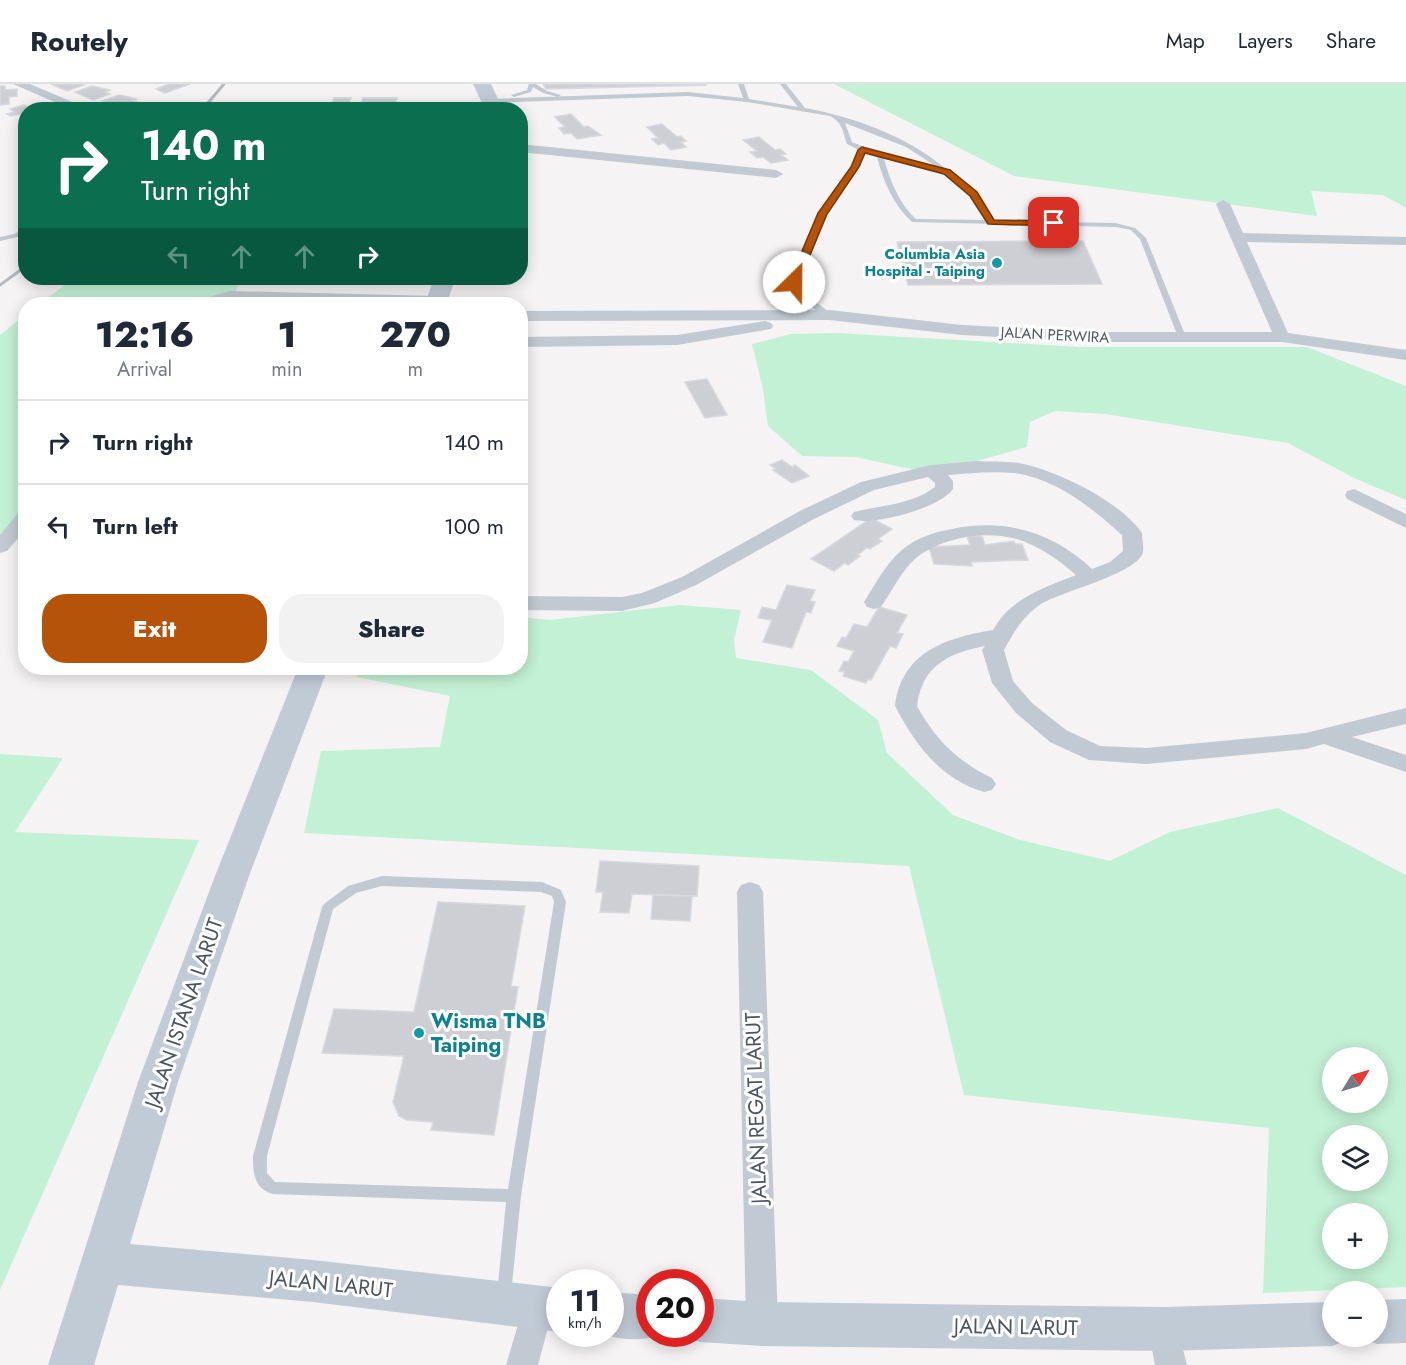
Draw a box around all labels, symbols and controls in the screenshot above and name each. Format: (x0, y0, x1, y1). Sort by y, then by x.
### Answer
text: Routely (30, 21, 128, 62)
text: Map (1166, 26, 1205, 56)
text: Layers (1238, 26, 1293, 56)
text: Share (1326, 26, 1376, 56)
text: 140 m (141, 115, 267, 176)
icon: right (42, 126, 120, 204)
text: Turn right (141, 171, 249, 210)
pin (1028, 197, 1079, 248)
icon: arrive (1037, 206, 1070, 239)
icon: left (162, 240, 195, 273)
icon: ahead (225, 240, 258, 273)
icon: ahead (288, 240, 321, 273)
icon: right (351, 240, 384, 273)
place label: Columbia Asia Hospital - Taiping (865, 243, 985, 282)
position arrow (762, 250, 826, 314)
marker: Columbia Asia Hospital - Taiping (990, 256, 1004, 270)
text: 12:16 (95, 308, 194, 360)
text: 1 (277, 308, 296, 360)
text: 270 (379, 308, 451, 360)
street label: JALAN PERWIRA (998, 321, 1110, 349)
text: Arrival (117, 355, 172, 384)
text: min (271, 355, 303, 384)
text: m (407, 355, 423, 384)
icon: right (42, 426, 75, 459)
text: Turn right (93, 426, 193, 458)
text: 140 m (444, 426, 504, 458)
icon: left (42, 510, 75, 543)
text: Turn left (93, 510, 178, 542)
text: 100 m (444, 510, 504, 542)
button: Exit (42, 594, 267, 663)
button: Share (279, 594, 504, 663)
street label: JALAN ISTANA LARUT (137, 914, 231, 1115)
place label: Wisma TNB Taiping (431, 1006, 546, 1060)
street label: JALAN REGAT LARUT (738, 1012, 774, 1207)
marker: Wisma TNB Taiping (412, 1026, 426, 1040)
north arrow (1322, 1047, 1388, 1113)
map controls (1322, 1047, 1388, 1347)
button: layers (1322, 1125, 1388, 1191)
button: + (1322, 1203, 1388, 1269)
street label: JALAN LARUT (265, 1262, 394, 1305)
speed limit sign: 20 (636, 1269, 714, 1347)
text: 11 (570, 1279, 600, 1322)
button: − (1322, 1281, 1388, 1347)
street label: JALAN LARUT (951, 1311, 1078, 1343)
text: km/h (568, 1312, 602, 1334)

